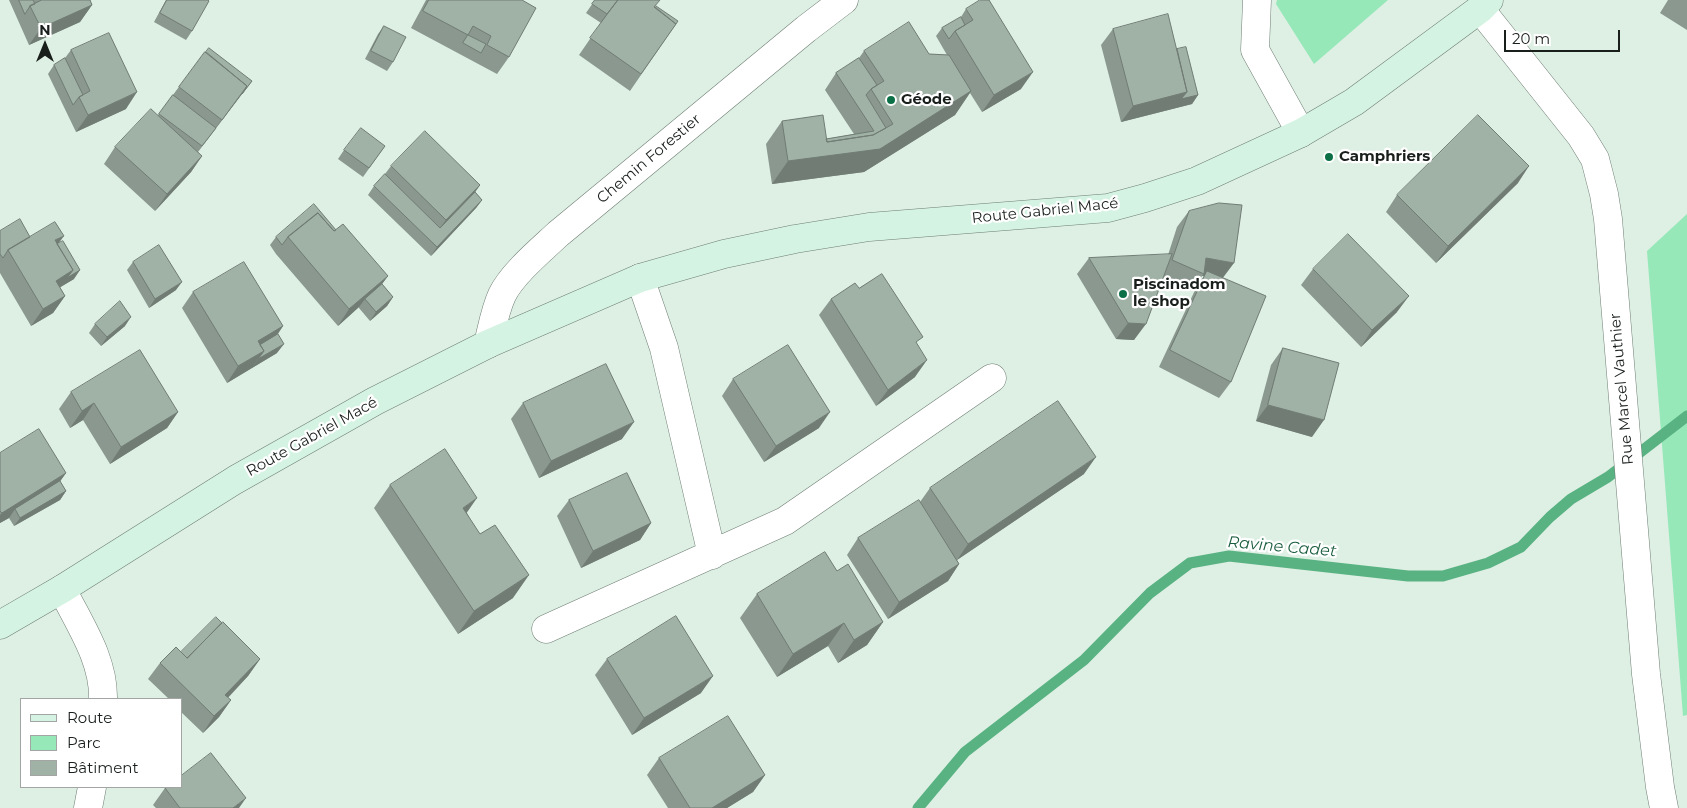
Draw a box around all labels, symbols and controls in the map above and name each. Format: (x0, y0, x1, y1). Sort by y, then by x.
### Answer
north arrow (20, 20, 70, 70)
scale bar (1507, 20, 1623, 52)
text: N (39, 21, 51, 39)
text: 20 m (1512, 29, 1550, 48)
place label: Géode (901, 91, 952, 109)
marker: Géode (885, 94, 897, 106)
street label: Chemin Forestier (593, 110, 705, 208)
place label: Camphriers (1339, 148, 1430, 166)
marker: Camphriers (1323, 151, 1335, 163)
street label: Route Gabriel Macé (971, 194, 1119, 228)
place label: Piscinadom le shop (1133, 276, 1225, 311)
marker: Piscinadom le shop (1117, 288, 1129, 300)
street label: Rue Marcel Vauthier (1606, 312, 1638, 466)
street label: Route Gabriel Macé (243, 393, 381, 481)
water label: Ravine Cadet (1227, 533, 1337, 561)
legend (20, 698, 182, 788)
text: Route (67, 708, 112, 727)
text: Parc (67, 733, 101, 752)
text: Bâtiment (67, 758, 139, 777)

